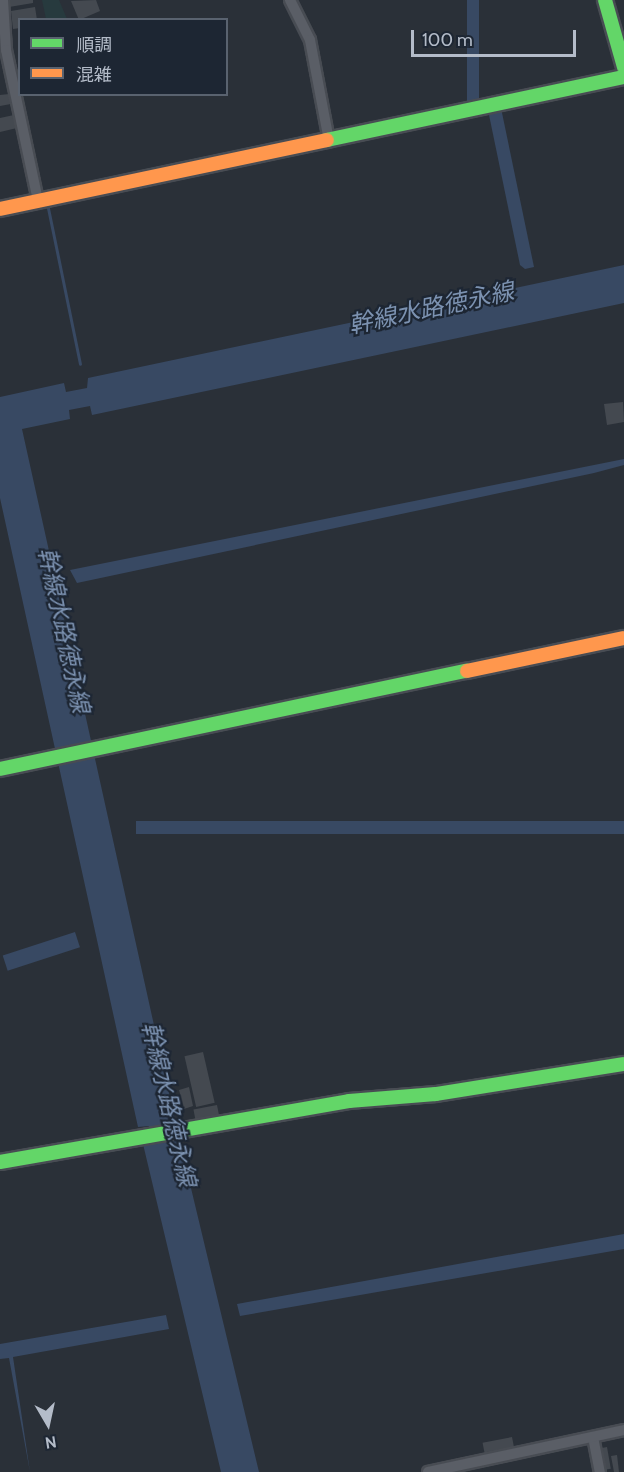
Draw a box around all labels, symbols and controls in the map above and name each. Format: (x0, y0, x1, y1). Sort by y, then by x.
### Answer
legend (18, 18, 228, 96)
scale bar (414, 18, 579, 56)
text: 100 m (422, 29, 473, 51)
text: 順調 (76, 34, 112, 56)
text: 混雑 (76, 64, 112, 86)
water label: 幹線水路徳永線 (346, 276, 516, 340)
water label: 幹線水路徳永線 (32, 545, 96, 715)
water label: 幹線水路徳永線 (136, 1019, 202, 1189)
north arrow (18, 1394, 78, 1454)
text: N (44, 1432, 58, 1453)

